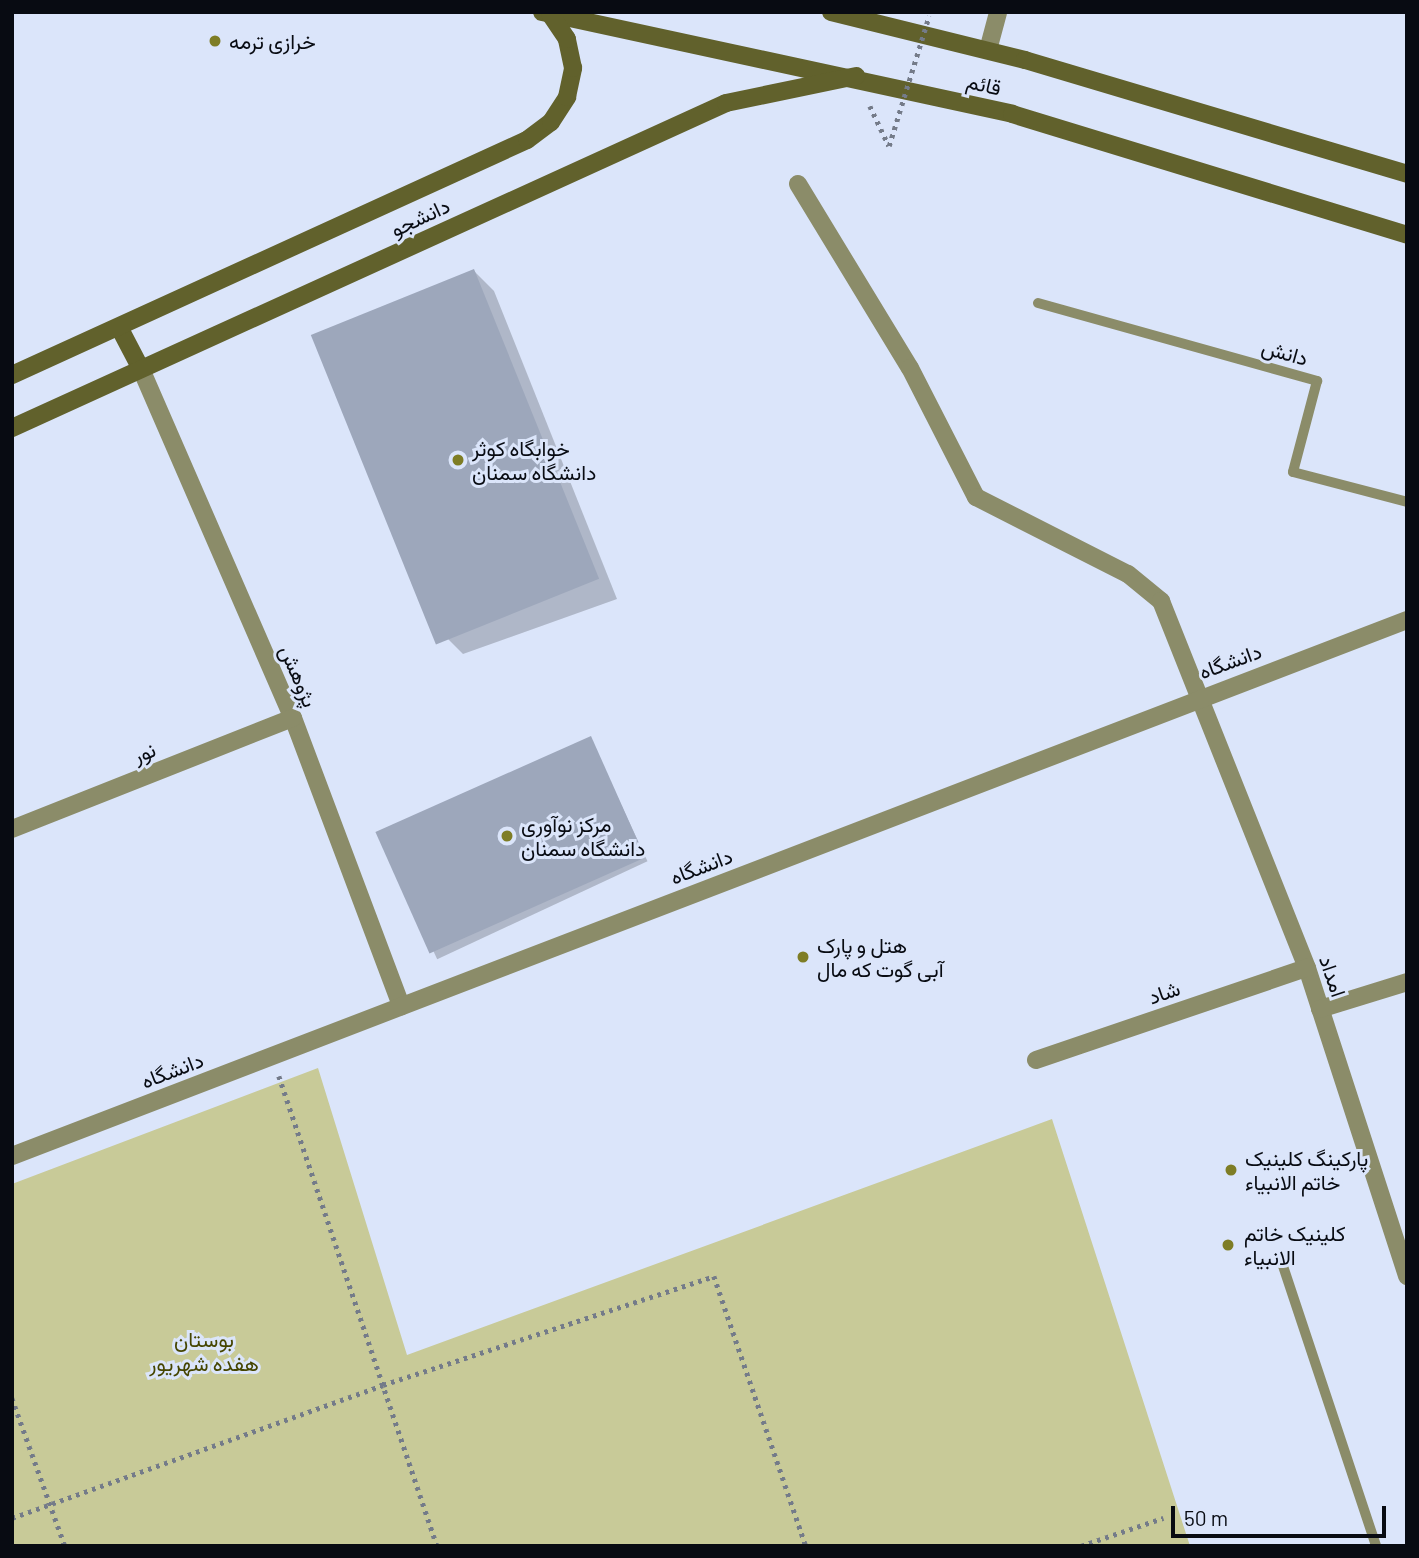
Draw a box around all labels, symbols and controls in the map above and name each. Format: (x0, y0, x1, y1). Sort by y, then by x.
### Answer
place label: خرازی ترمه (229, 28, 316, 54)
marker: خرازی ترمه (207, 33, 223, 49)
street label: قائم (964, 68, 1004, 100)
street label: دانشجو (386, 192, 454, 242)
street label: دانش (1259, 333, 1311, 371)
place label: خوابگاه کوثر دانشگاه سمنان (472, 435, 596, 485)
marker: خوابگاه کوثر دانشگاه سمنان (450, 452, 466, 468)
street label: دانشگاه (1195, 638, 1265, 684)
street label: پژوهش (275, 641, 323, 711)
street label: نور (129, 736, 159, 768)
place label: مرکز نوآوری دانشگاه سمنان (521, 811, 645, 861)
marker: مرکز نوآوری دانشگاه سمنان (499, 828, 515, 844)
street label: دانشگاه (666, 843, 736, 889)
place label: هتل و پارک آبی گوت که مال (817, 932, 944, 982)
marker: هتل و پارک آبی گوت که مال (795, 949, 811, 965)
street label: امداد (1314, 952, 1352, 1000)
street label: شاد (1145, 975, 1183, 1009)
street label: دانشگاه (137, 1047, 207, 1093)
place label: پارکینگ کلینیک خاتم الانبیاء (1245, 1145, 1368, 1195)
marker: پارکینگ کلینیک خاتم الانبیاء (1223, 1162, 1239, 1178)
place label: کلینیک خاتم الانبیاء (1244, 1220, 1346, 1270)
marker: کلینیک خاتم الانبیاء (1218, 1235, 1238, 1255)
park label: بوستان هفده شهریور (149, 1326, 259, 1376)
scale bar (1174, 1492, 1389, 1536)
text: 50 m (1184, 1505, 1228, 1530)

